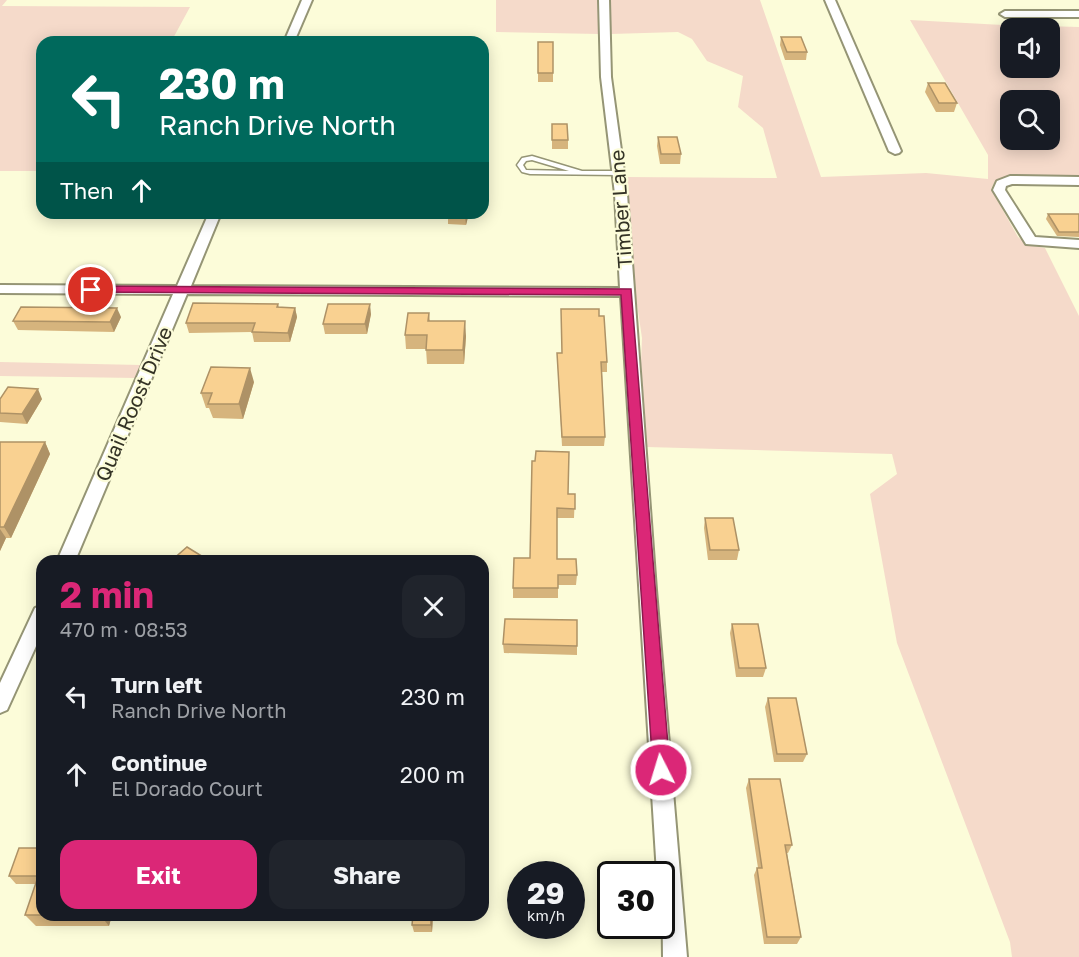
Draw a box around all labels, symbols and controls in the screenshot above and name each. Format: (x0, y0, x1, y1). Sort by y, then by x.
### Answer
map controls (1000, 18, 1060, 150)
button: sound (1000, 18, 1060, 78)
text: 230 m (159, 58, 285, 108)
icon: left (60, 60, 138, 138)
button: search (1000, 90, 1060, 150)
text: Ranch Drive North (159, 109, 396, 141)
street label: Timber Lane (604, 149, 636, 269)
icon: ahead (125, 174, 158, 207)
text: Then (60, 177, 113, 204)
pin (65, 264, 116, 315)
icon: arrive (74, 273, 107, 306)
street label: Quail Roost Drive (90, 323, 176, 484)
text: 2 min (60, 573, 154, 616)
button: close (402, 575, 465, 638)
text: 470 m · 08:53 (60, 617, 188, 641)
text: Turn left (111, 671, 202, 698)
icon: left (60, 680, 93, 713)
text: 230 m (401, 683, 465, 710)
text: Ranch Drive North (111, 698, 286, 722)
position arrow (629, 738, 693, 802)
text: Continue (111, 749, 207, 776)
icon: ahead (60, 758, 93, 791)
text: 200 m (400, 761, 465, 788)
text: El Dorado Court (111, 776, 263, 800)
button: Exit (60, 840, 257, 909)
button: Share (269, 840, 465, 909)
speed limit sign: 30 (597, 861, 675, 939)
text: 29 (527, 875, 565, 911)
text: km/h (527, 906, 565, 924)

